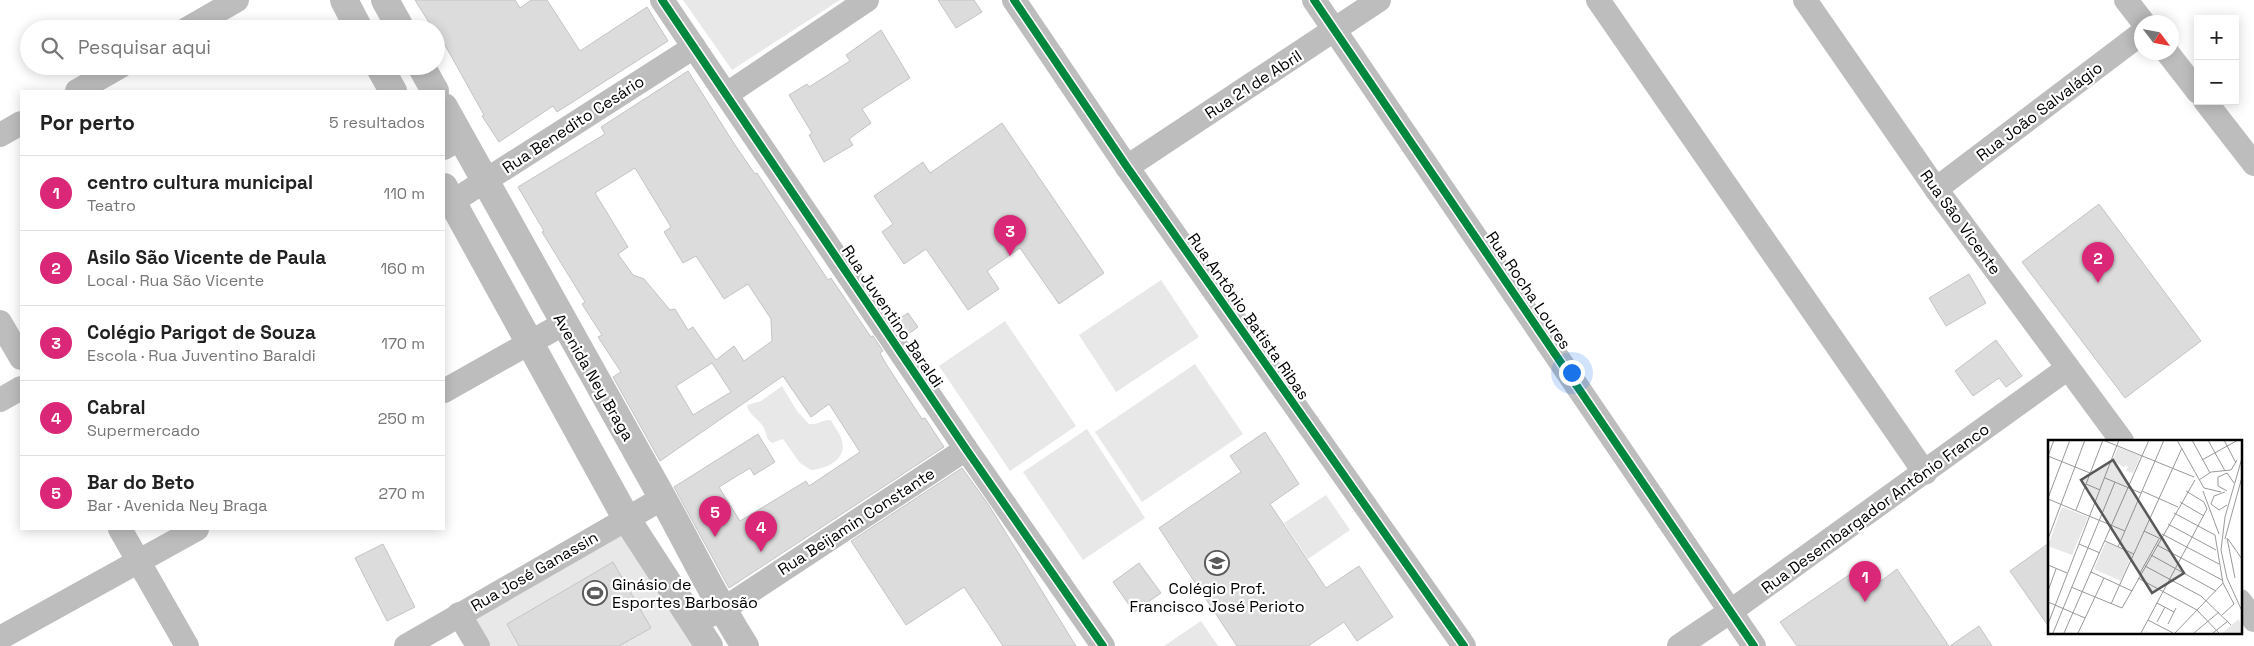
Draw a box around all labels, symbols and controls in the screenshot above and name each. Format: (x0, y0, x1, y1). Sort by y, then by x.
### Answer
north arrow (2134, 15, 2179, 60)
map controls (2194, 15, 2239, 105)
button: + (2194, 15, 2239, 60)
search box (20, 20, 445, 75)
icon: search (38, 34, 66, 62)
text: Pesquisar aqui (78, 35, 211, 60)
street label: Rua 21 de Abril (1201, 45, 1306, 124)
street label: Rua João Salvalágio (1972, 57, 2107, 166)
button: − (2194, 60, 2239, 105)
street label: Rua Benedito Cesário (498, 71, 648, 178)
text: Por perto (40, 109, 135, 136)
text: 5 resultados (329, 112, 425, 133)
street label: Rua São Vicente (1915, 166, 2006, 279)
text: centro cultura municipal (87, 170, 313, 195)
text: 1 (52, 183, 60, 204)
text: 110 m (383, 183, 425, 204)
text: Teatro (87, 195, 136, 216)
pin: 3 (994, 215, 1026, 256)
street label: Rua Rocha Loures (1481, 227, 1576, 353)
street label: Rua Antônio Batista Ribas (1183, 229, 1314, 404)
street label: Rua Juventino Baraldi (837, 241, 948, 392)
pin: 2 (2082, 242, 2114, 283)
text: Asilo São Vicente de Paula (87, 245, 326, 270)
text: 2 (51, 258, 61, 279)
text: 160 m (380, 258, 425, 279)
text: Local · Rua São Vicente (87, 270, 264, 291)
street label: Avenida Ney Braga (549, 310, 639, 445)
text: Colégio Parigot de Souza (87, 320, 316, 345)
text: 3 (51, 333, 61, 354)
text: 170 m (381, 333, 425, 354)
text: Escola · Rua Juventino Baraldi (87, 345, 316, 366)
your location (1559, 360, 1585, 386)
text: Cabral (87, 395, 146, 420)
text: 4 (51, 408, 61, 429)
text: 250 m (378, 408, 425, 429)
street label: Rua Desembargador Antônio Franco (1757, 419, 1993, 598)
text: Supermercado (87, 420, 200, 441)
inset map (2048, 440, 2242, 634)
street label: Rua Beijamin Constante (774, 463, 939, 580)
text: Bar do Beto (87, 470, 195, 495)
text: 5 (51, 483, 61, 504)
text: 270 m (378, 483, 425, 504)
text: Bar · Avenida Ney Braga (87, 495, 268, 516)
pin: 5 (699, 496, 731, 537)
pin: 4 (745, 511, 777, 552)
street label: Rua José Ganassin (467, 526, 602, 616)
school or university icon: Colégio Prof. Francisco José Perioto (1204, 550, 1230, 576)
pin: 1 (1849, 561, 1881, 602)
place label: Ginásio de Esportes Barbosão (612, 574, 758, 613)
place label: Colégio Prof. Francisco José Perioto (1129, 578, 1305, 617)
sports icon: Ginásio de Esportes Barbosão (582, 580, 608, 606)

